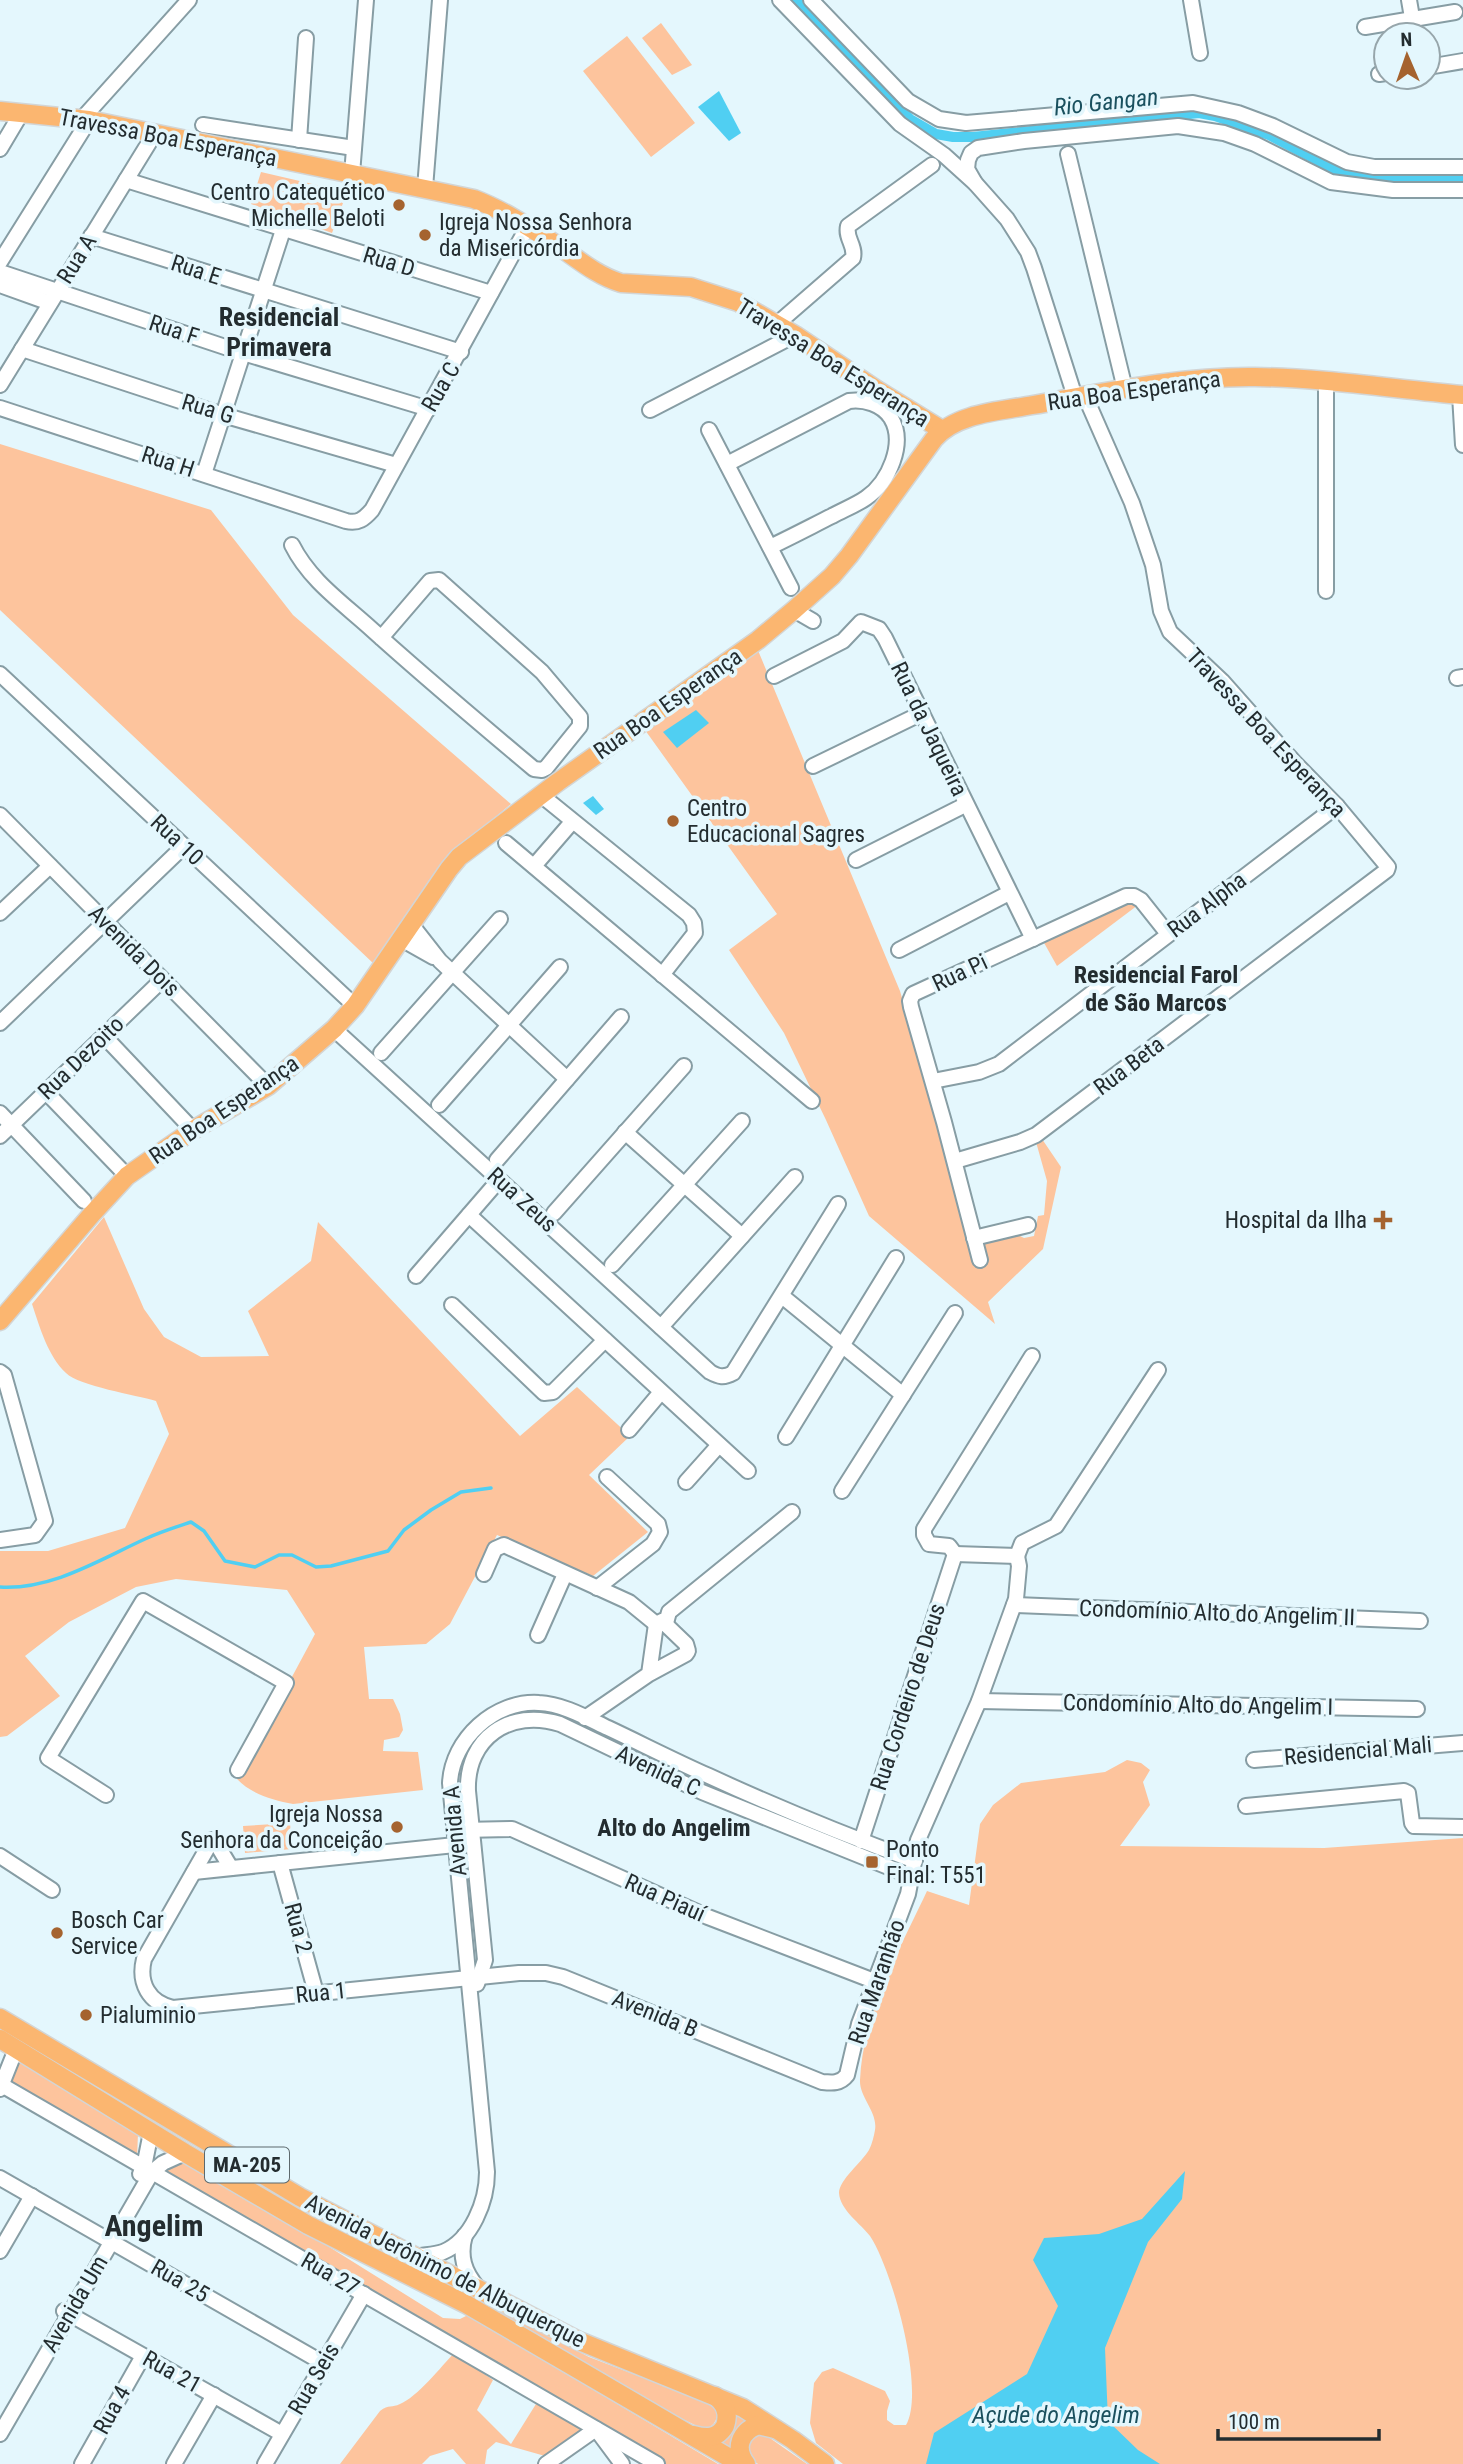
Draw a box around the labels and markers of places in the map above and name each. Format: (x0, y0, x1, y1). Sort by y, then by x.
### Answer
place label: Centro Catequético Michelle Beloti (210, 179, 385, 232)
marker: Centro Catequético Michelle Beloti (391, 197, 407, 213)
place label: Igreja Nossa Senhora da Misericórdia (439, 209, 632, 262)
marker: Igreja Nossa Senhora da Misericórdia (417, 227, 433, 243)
place label: Centro Educacional Sagres (687, 795, 865, 848)
marker: Centro Educacional Sagres (665, 813, 681, 829)
place label: Hospital da Ilha (1225, 1207, 1367, 1234)
marker: Hospital da Ilha (1373, 1210, 1393, 1230)
place label: Igreja Nossa Senhora da Conceição (180, 1801, 383, 1854)
marker: Igreja Nossa Senhora da Conceição (389, 1819, 405, 1835)
place label: Ponto Final: T551 (886, 1836, 986, 1889)
marker: Ponto Final: T551 (864, 1854, 880, 1870)
place label: Bosch Car Service (71, 1907, 164, 1960)
marker: Bosch Car Service (49, 1925, 65, 1941)
place label: Pialuminio (100, 2002, 196, 2029)
marker: Pialuminio (78, 2007, 94, 2023)

